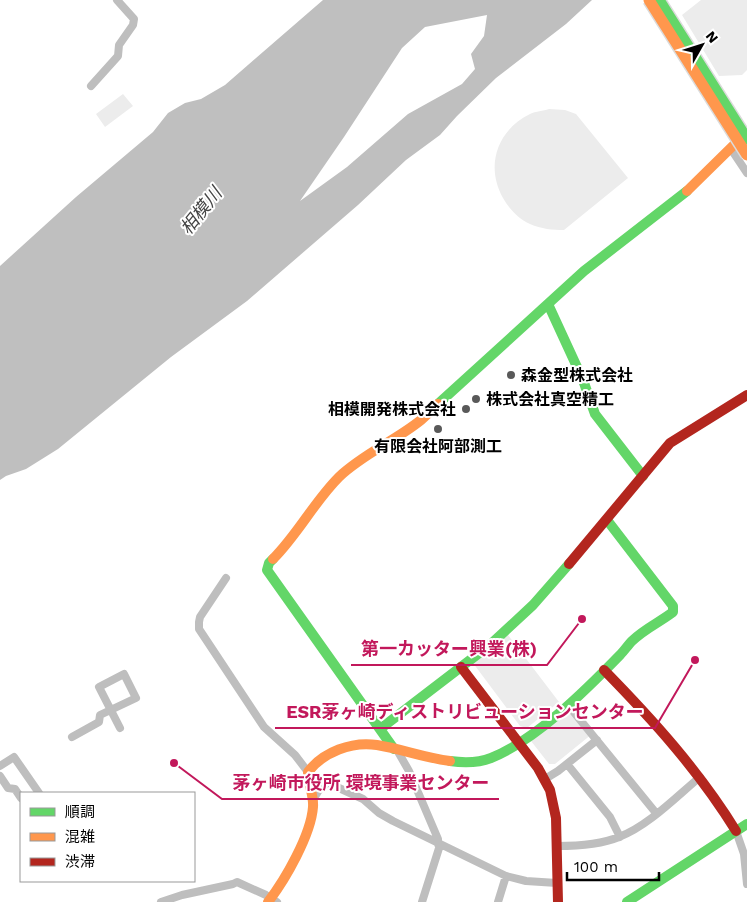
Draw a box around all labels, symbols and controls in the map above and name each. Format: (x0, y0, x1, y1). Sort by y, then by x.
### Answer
north arrow (677, 20, 727, 70)
text: N (703, 28, 722, 46)
water label: 相模川 (175, 182, 227, 238)
place label: 森金型株式会社 (521, 366, 633, 385)
marker: 森金型株式会社 (505, 369, 517, 381)
place label: 株式会社真空精工 (486, 390, 614, 409)
marker: 株式会社真空精工 (470, 393, 482, 405)
place label: 相模開発株式会社 (328, 400, 456, 419)
marker: 相模開発株式会社 (460, 403, 472, 415)
marker: 有限会社阿部測工 (432, 423, 444, 435)
place label: 有限会社阿部測工 (374, 437, 502, 456)
callout: 第一カッター興業(株) (351, 632, 547, 665)
text: 第一カッター興業(株) (361, 638, 537, 659)
callout: ESR茅ヶ崎ディストリビューションセンター (275, 695, 655, 728)
text: ESR茅ヶ崎ディストリビューションセンター (286, 701, 644, 722)
callout: 茅ヶ崎市役所 環境事業センター (222, 766, 499, 799)
text: 茅ヶ崎市役所 環境事業センター (232, 772, 490, 793)
legend (20, 792, 195, 882)
text: 順調 (65, 803, 95, 821)
text: 混雑 (65, 828, 95, 846)
scale bar (567, 850, 660, 882)
text: 渋滞 (65, 853, 95, 871)
text: 100 m (574, 858, 618, 876)

